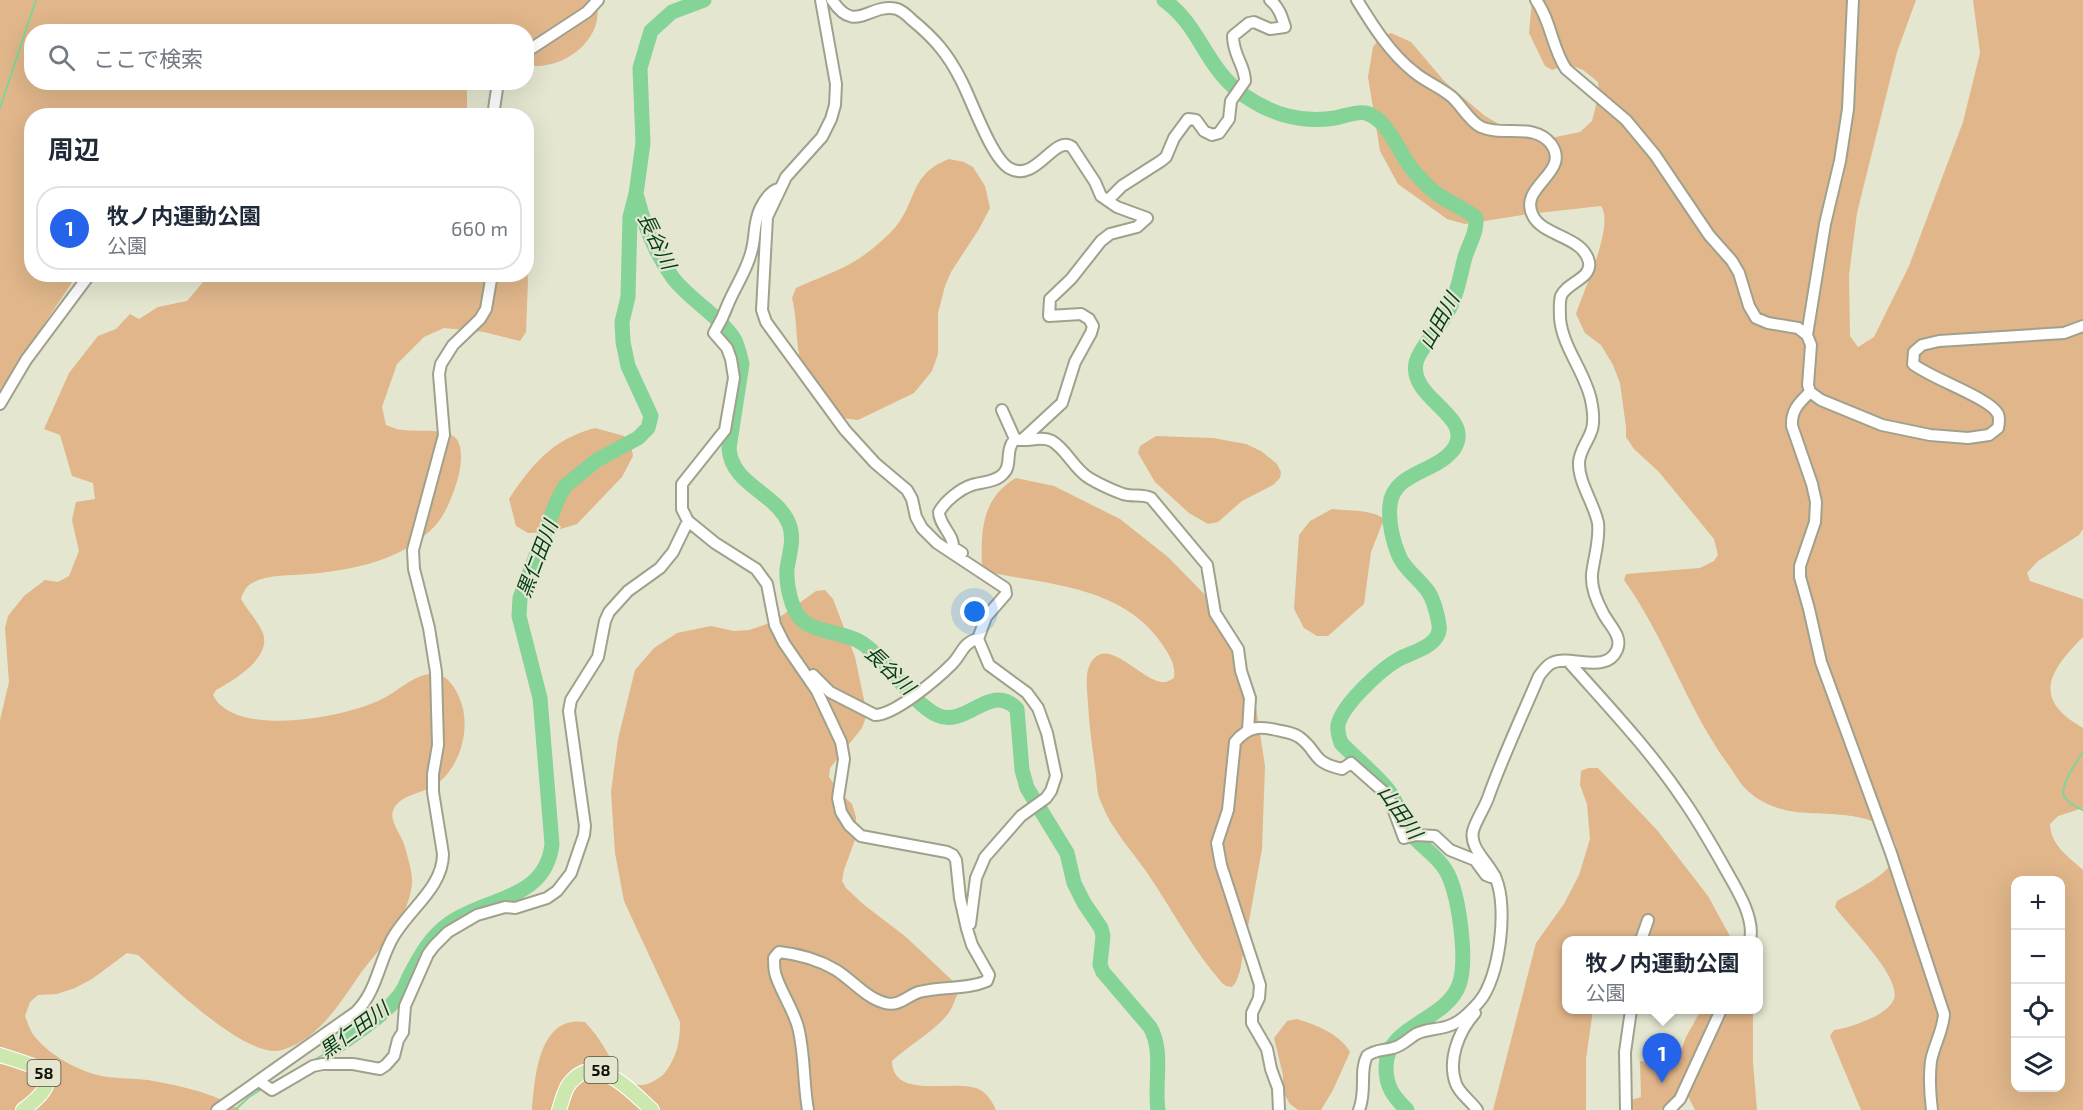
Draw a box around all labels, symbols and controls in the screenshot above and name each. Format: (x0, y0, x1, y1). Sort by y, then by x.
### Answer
search box (24, 24, 534, 90)
icon: search (45, 41, 78, 74)
text: ここで検索 (93, 45, 203, 71)
text: 周辺 (48, 133, 100, 164)
text: 牧ノ内運動公園 (107, 202, 261, 228)
water label: 長谷川 (634, 208, 683, 275)
text: 1 (65, 216, 74, 240)
text: 660 m (451, 216, 508, 240)
text: 公園 (107, 233, 147, 257)
water label: 山田川 (1413, 287, 1464, 353)
water label: 黒仁田川 (511, 515, 562, 600)
your location (960, 597, 989, 626)
water label: 長谷川 (861, 640, 922, 700)
water label: 山田川 (1374, 780, 1429, 845)
map controls (2011, 876, 2065, 1092)
button: + (2011, 876, 2065, 930)
button: − (2011, 930, 2065, 984)
popup (1562, 936, 1763, 1014)
text: 牧ノ内運動公園 (1585, 949, 1740, 975)
text: 公園 (1585, 980, 1625, 1004)
button: locate (2011, 984, 2065, 1038)
water label: 黒仁田川 (314, 995, 394, 1062)
pin: 1 (1642, 1034, 1682, 1083)
button: layers (2011, 1038, 2065, 1092)
road number: 58 (584, 1057, 618, 1083)
road number: 58 (28, 1060, 60, 1086)

